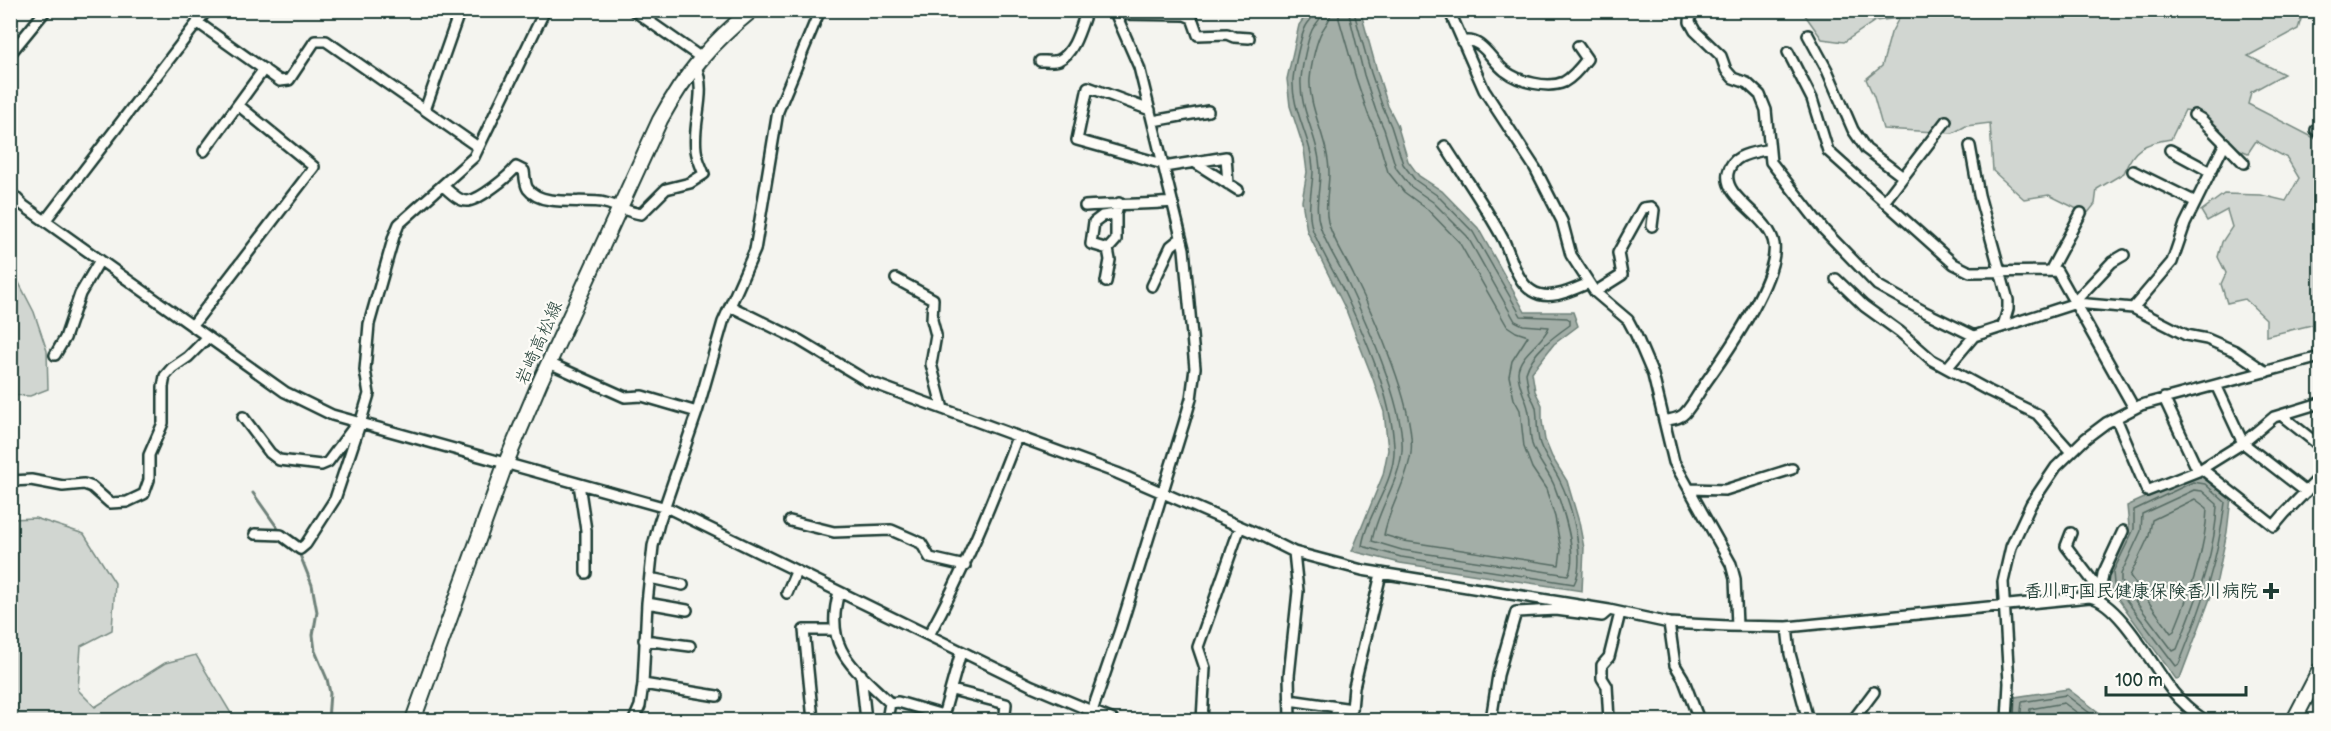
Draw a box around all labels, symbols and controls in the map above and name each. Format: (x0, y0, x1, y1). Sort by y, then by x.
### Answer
street label: 岩崎高松線 (511, 298, 567, 388)
place label: 香川町国民健康保険香川病院 (2024, 581, 2258, 602)
marker: 香川町国民健康保険香川病院 (2262, 582, 2280, 600)
scale bar (2106, 659, 2246, 697)
text: 100 m (2115, 670, 2163, 691)

